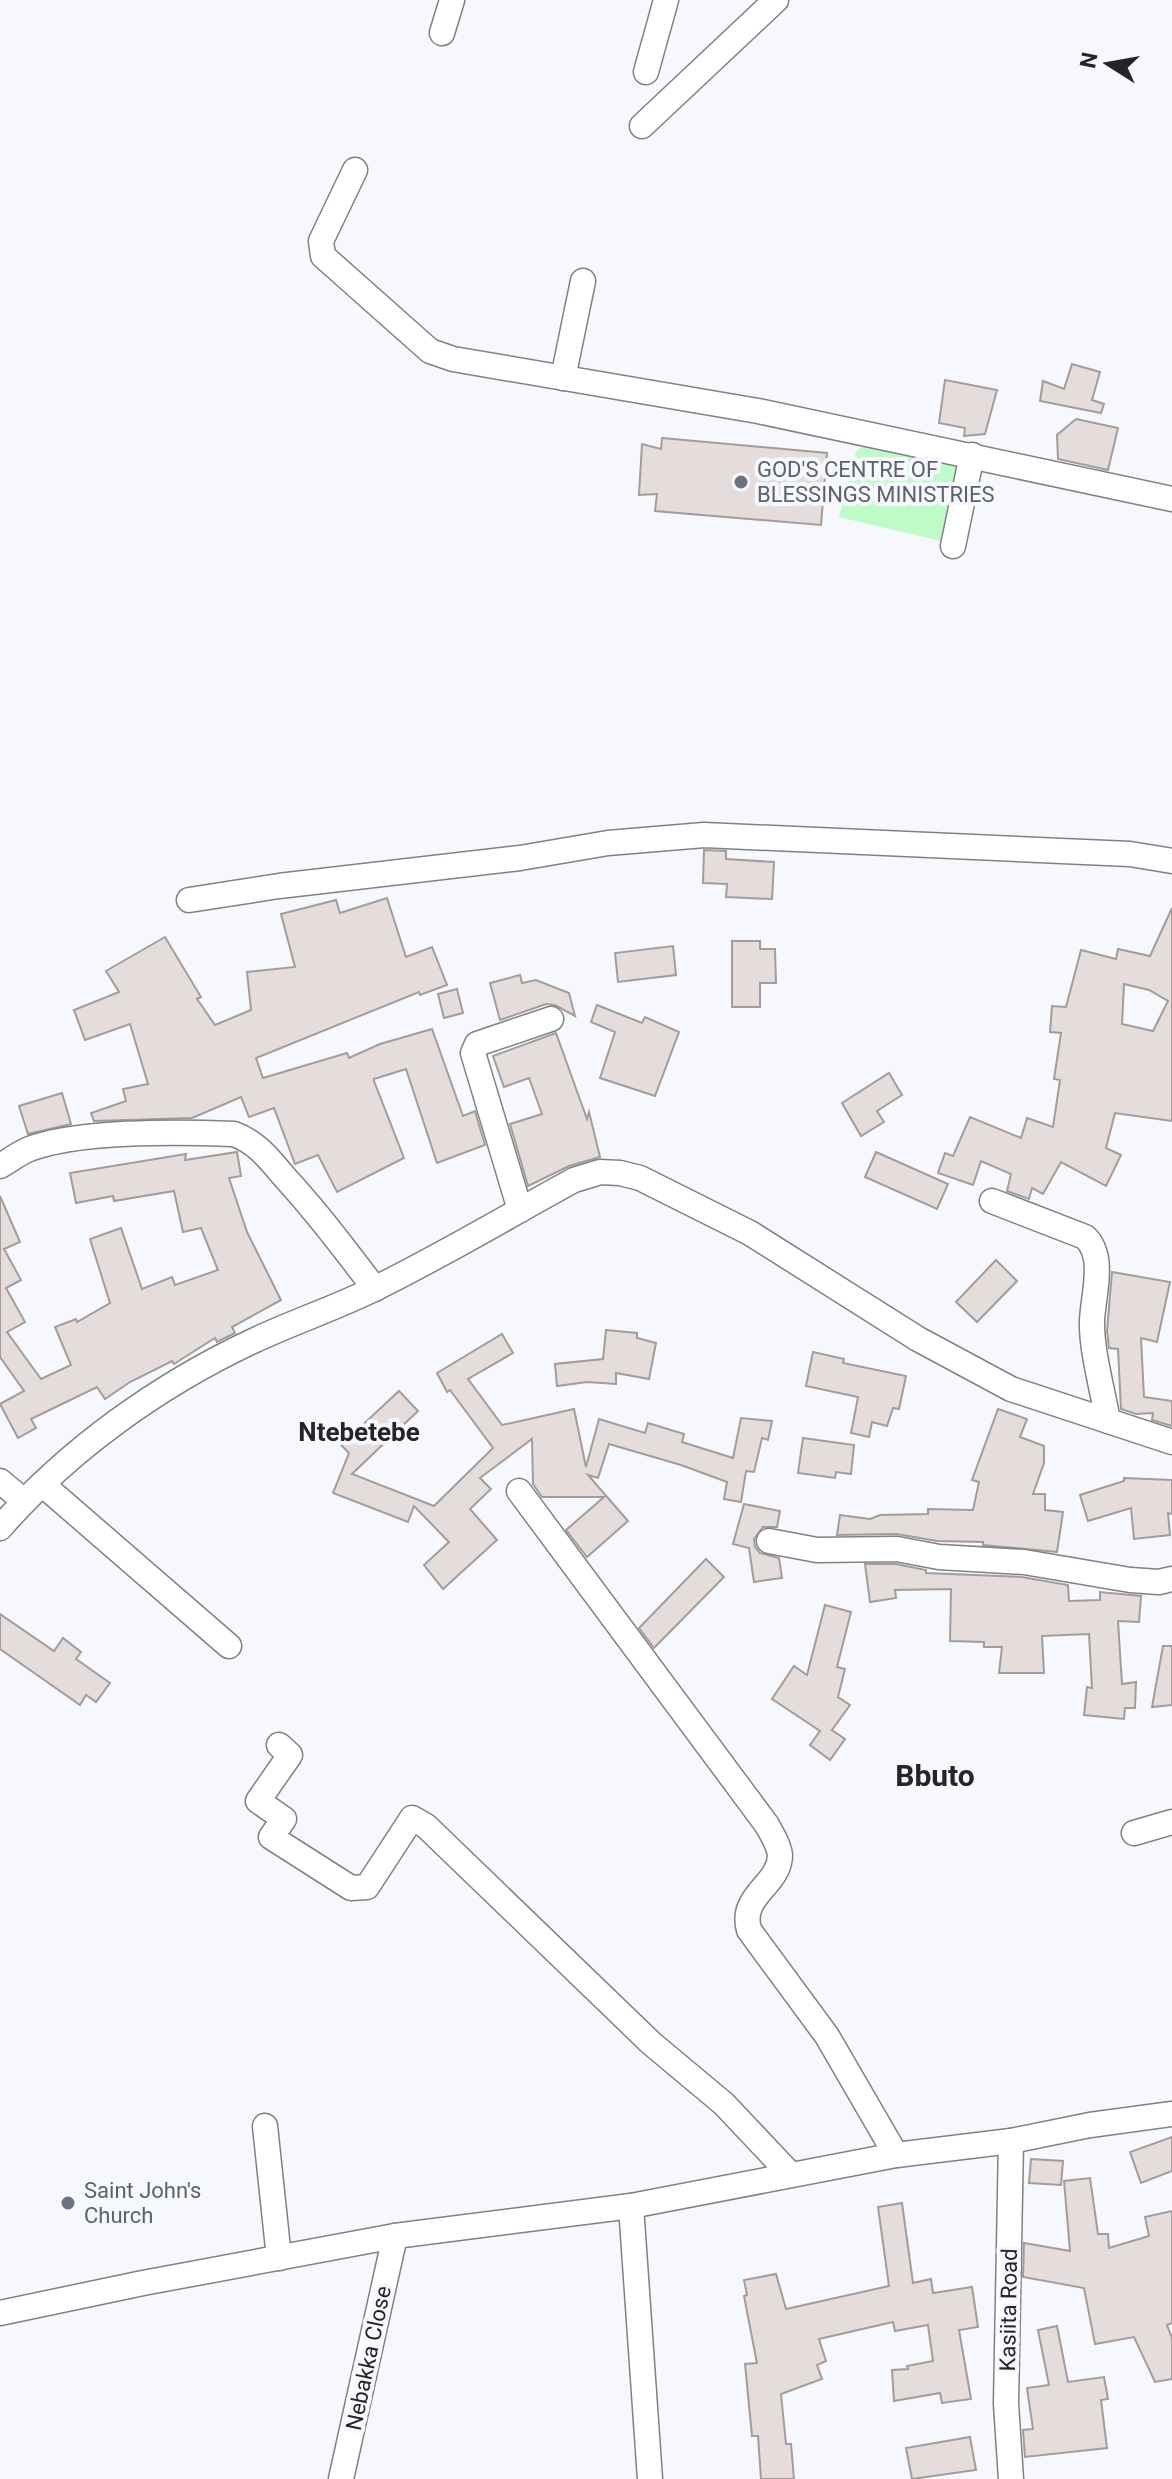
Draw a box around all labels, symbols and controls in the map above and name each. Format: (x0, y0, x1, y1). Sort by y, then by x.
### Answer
north arrow (1068, 24, 1148, 104)
text: N (1075, 50, 1103, 70)
place label: GOD'S CENTRE OF BLESSINGS MINISTRIES (757, 457, 995, 507)
marker: GOD'S CENTRE OF BLESSINGS MINISTRIES (732, 473, 750, 491)
district label: Ntebetebe (298, 1417, 420, 1447)
district label: Bbuto (895, 1758, 975, 1793)
place label: Saint John's Church (84, 2178, 201, 2228)
marker: Saint John's Church (59, 2194, 77, 2212)
street label: Kasiita Road (995, 2248, 1022, 2372)
street label: Nebakka Close (341, 2284, 396, 2432)

